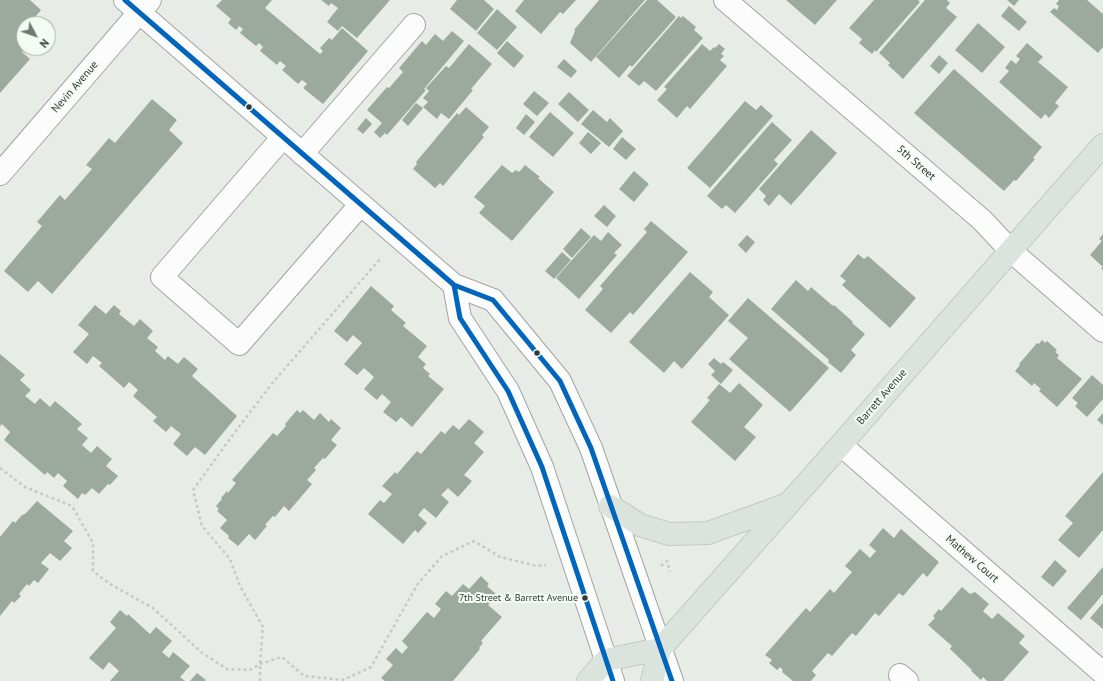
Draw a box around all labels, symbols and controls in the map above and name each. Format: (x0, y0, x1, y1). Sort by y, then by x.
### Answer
north arrow (16, 16, 56, 56)
text: N (37, 36, 52, 51)
street label: Nevin Avenue (49, 58, 101, 116)
unlabelled marker (244, 102, 254, 112)
street label: 5th Street (894, 143, 938, 183)
unlabelled marker (532, 348, 542, 358)
street label: Barrett Avenue (854, 366, 910, 428)
street label: Mathew Court (943, 532, 1001, 586)
place label: 7th Street & Barrett Avenue (459, 592, 578, 604)
marker: 7th Street & Barrett Avenue (580, 593, 590, 603)

